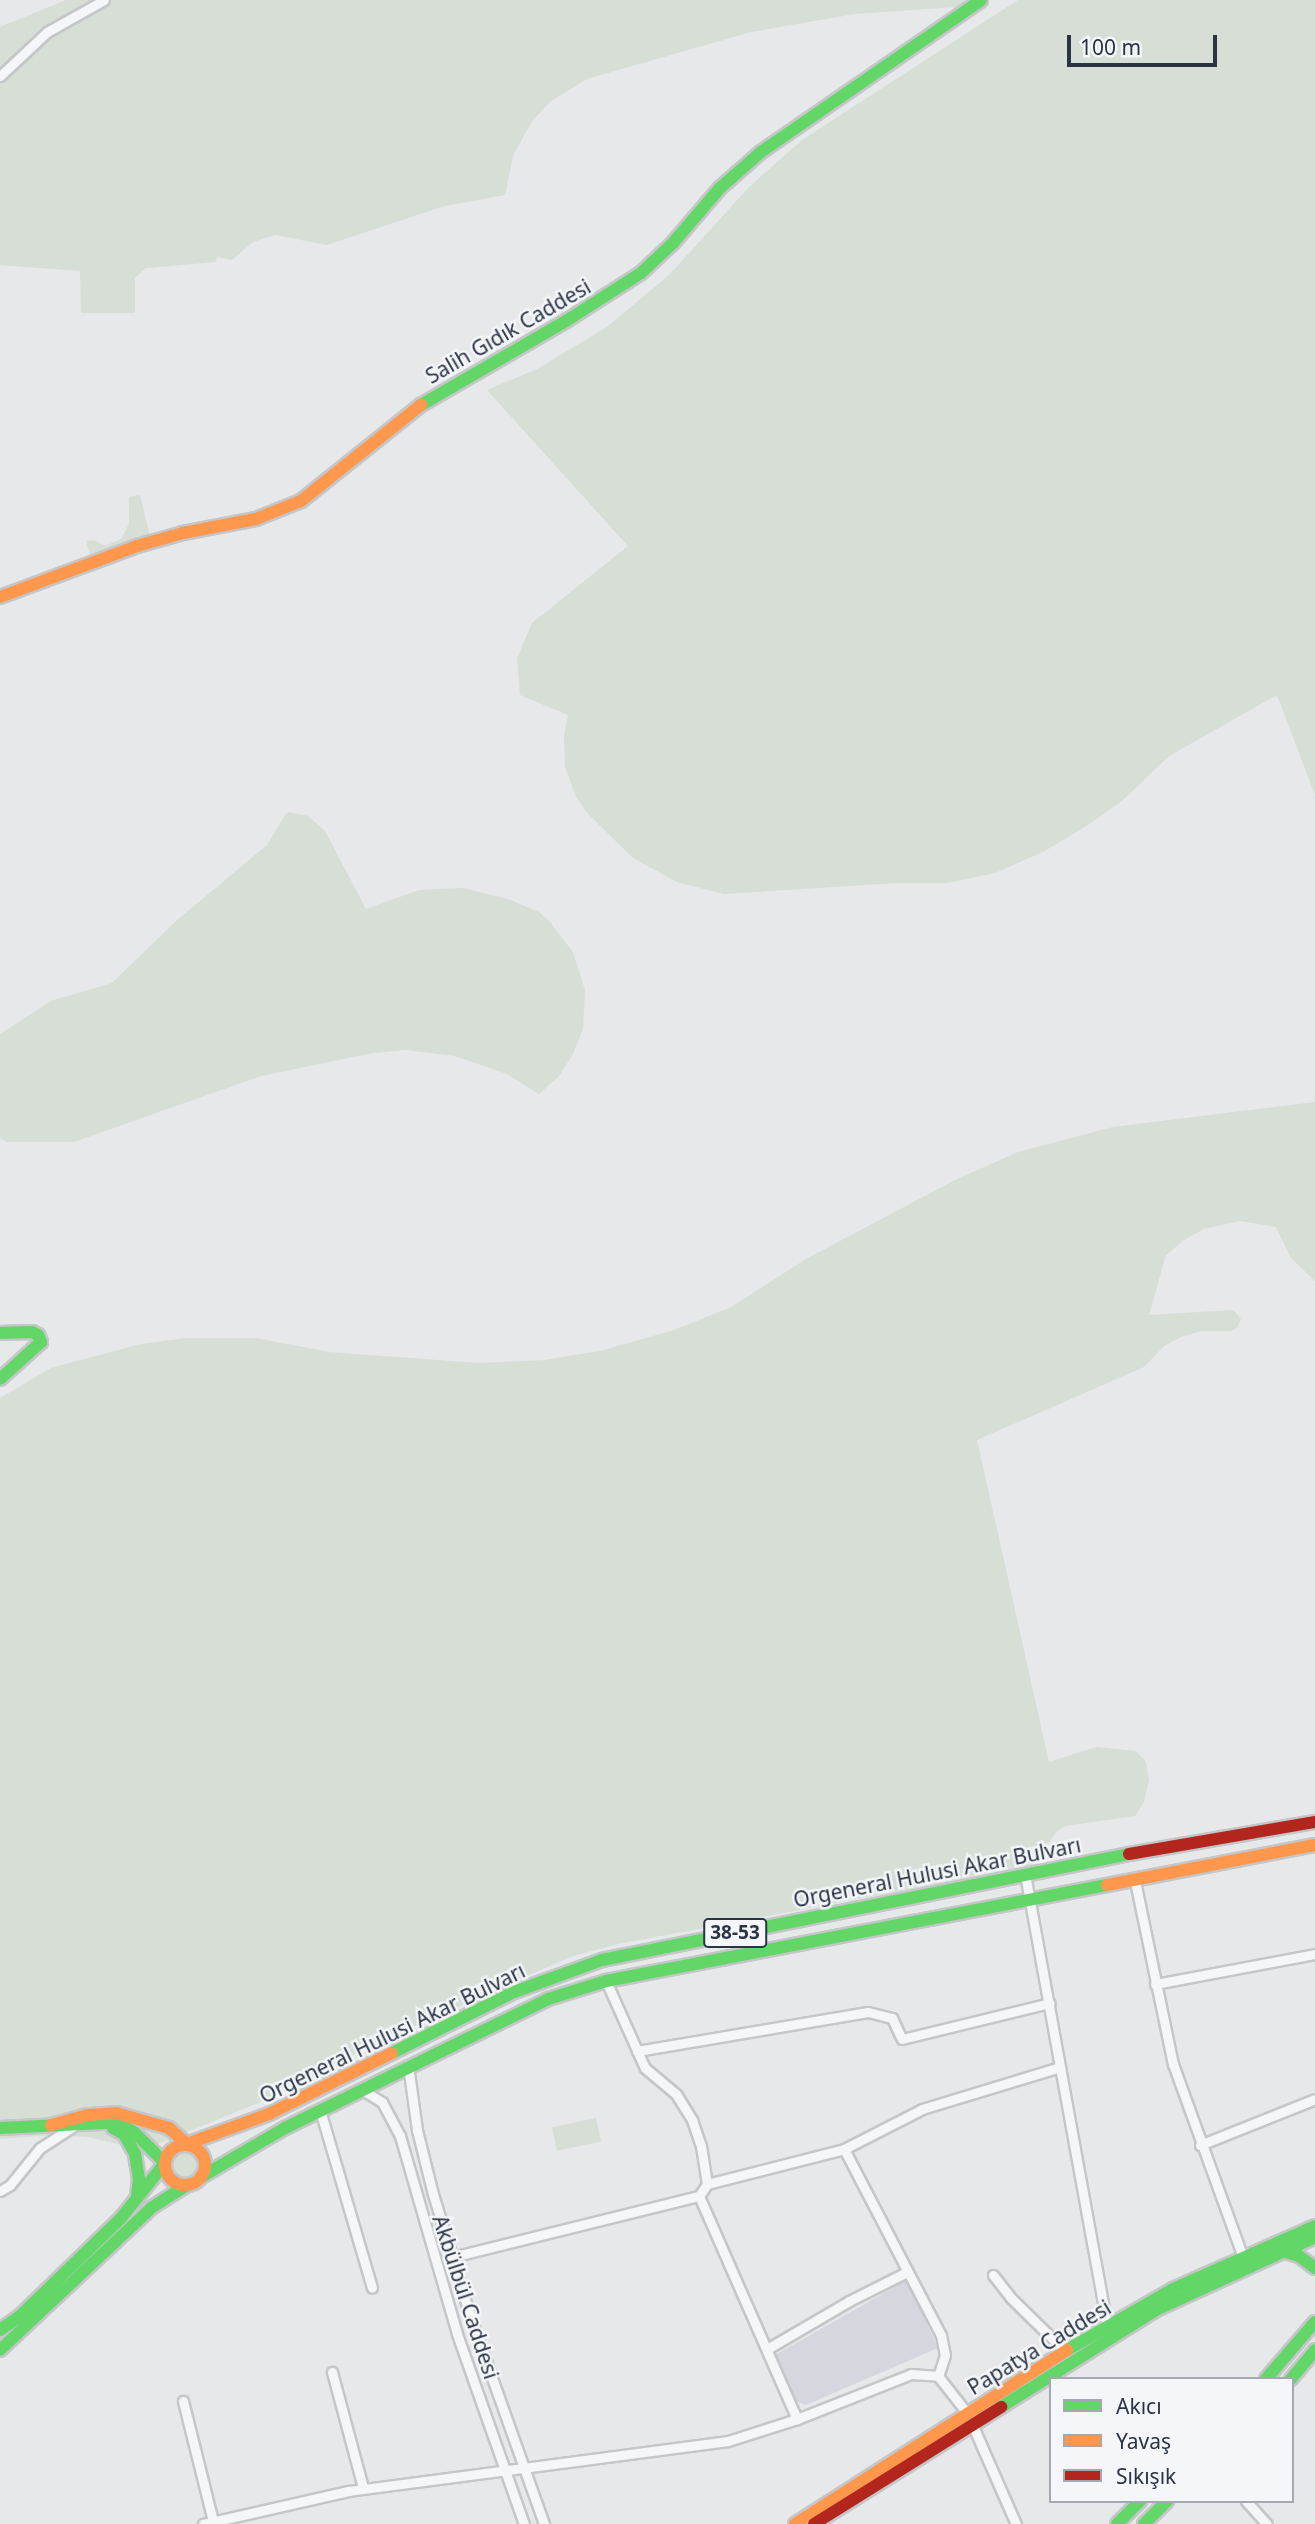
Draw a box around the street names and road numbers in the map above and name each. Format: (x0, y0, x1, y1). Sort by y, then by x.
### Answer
street label: Salih Gıdık Caddesi (421, 273, 595, 389)
street label: Orgeneral Hulusi Akar Bulvarı (791, 1832, 1083, 1912)
road number: 38-53 (702, 1918, 768, 1949)
street label: Orgeneral Hulusi Akar Bulvarı (255, 1958, 529, 2108)
street label: Akbülbül Caddesi (428, 2212, 504, 2382)
street label: Papatya Caddesi (963, 2294, 1115, 2400)

